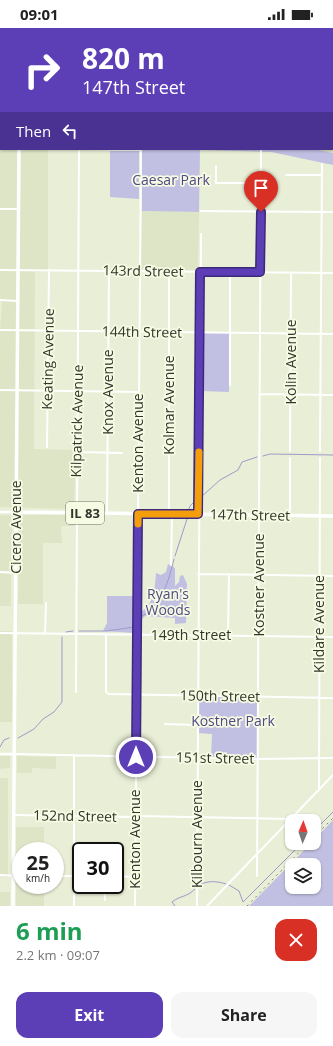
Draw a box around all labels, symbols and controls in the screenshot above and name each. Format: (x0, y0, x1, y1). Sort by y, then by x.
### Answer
text: 09:01 (20, 4, 59, 24)
text: 820 m (82, 39, 165, 77)
icon: right (16, 44, 68, 96)
text: 147th Street (82, 75, 185, 99)
icon: left (59, 120, 81, 142)
text: Then (16, 121, 51, 141)
park label: Caesar Park (132, 170, 210, 189)
pin (244, 171, 278, 212)
icon: arrive (250, 177, 272, 199)
street label: 143rd Street (102, 260, 184, 281)
street label: Keating Avenue (37, 308, 58, 410)
street label: Kolin Avenue (281, 319, 300, 405)
street label: 144th Street (102, 321, 182, 342)
street label: Knox Avenue (98, 349, 117, 435)
street label: Kolmar Avenue (159, 355, 178, 455)
street label: Kilpatrick Avenue (66, 364, 87, 477)
street label: Kenton Avenue (128, 393, 147, 493)
street label: Cicero Avenue (6, 480, 25, 574)
road number: IL 83 (66, 502, 104, 524)
street label: 147th Street (210, 504, 290, 525)
street label: Kostner Avenue (249, 533, 268, 637)
street label: Kildare Avenue (309, 575, 328, 673)
park label: Ryan's Woods (145, 584, 191, 619)
street label: 149th Street (151, 625, 231, 644)
street label: 150th Street (180, 685, 260, 706)
park label: Kostner Park (191, 711, 276, 730)
position arrow (115, 736, 157, 778)
street label: 151st Street (176, 747, 254, 768)
street label: Kilbourn Avenue (187, 780, 206, 888)
street label: Kenton Avenue (125, 789, 144, 889)
street label: 152nd Street (33, 805, 117, 826)
north arrow (285, 814, 321, 850)
map controls (285, 814, 321, 894)
speed limit sign: 30 (72, 842, 124, 894)
text: 25 (27, 849, 49, 876)
button: layers (285, 858, 321, 894)
text: km/h (26, 871, 50, 885)
text: 6 min (16, 914, 83, 947)
button: close (275, 919, 317, 961)
text: 2.2 km · 09:07 (16, 946, 100, 964)
button: Exit (16, 992, 163, 1038)
button: Share (171, 992, 317, 1038)

